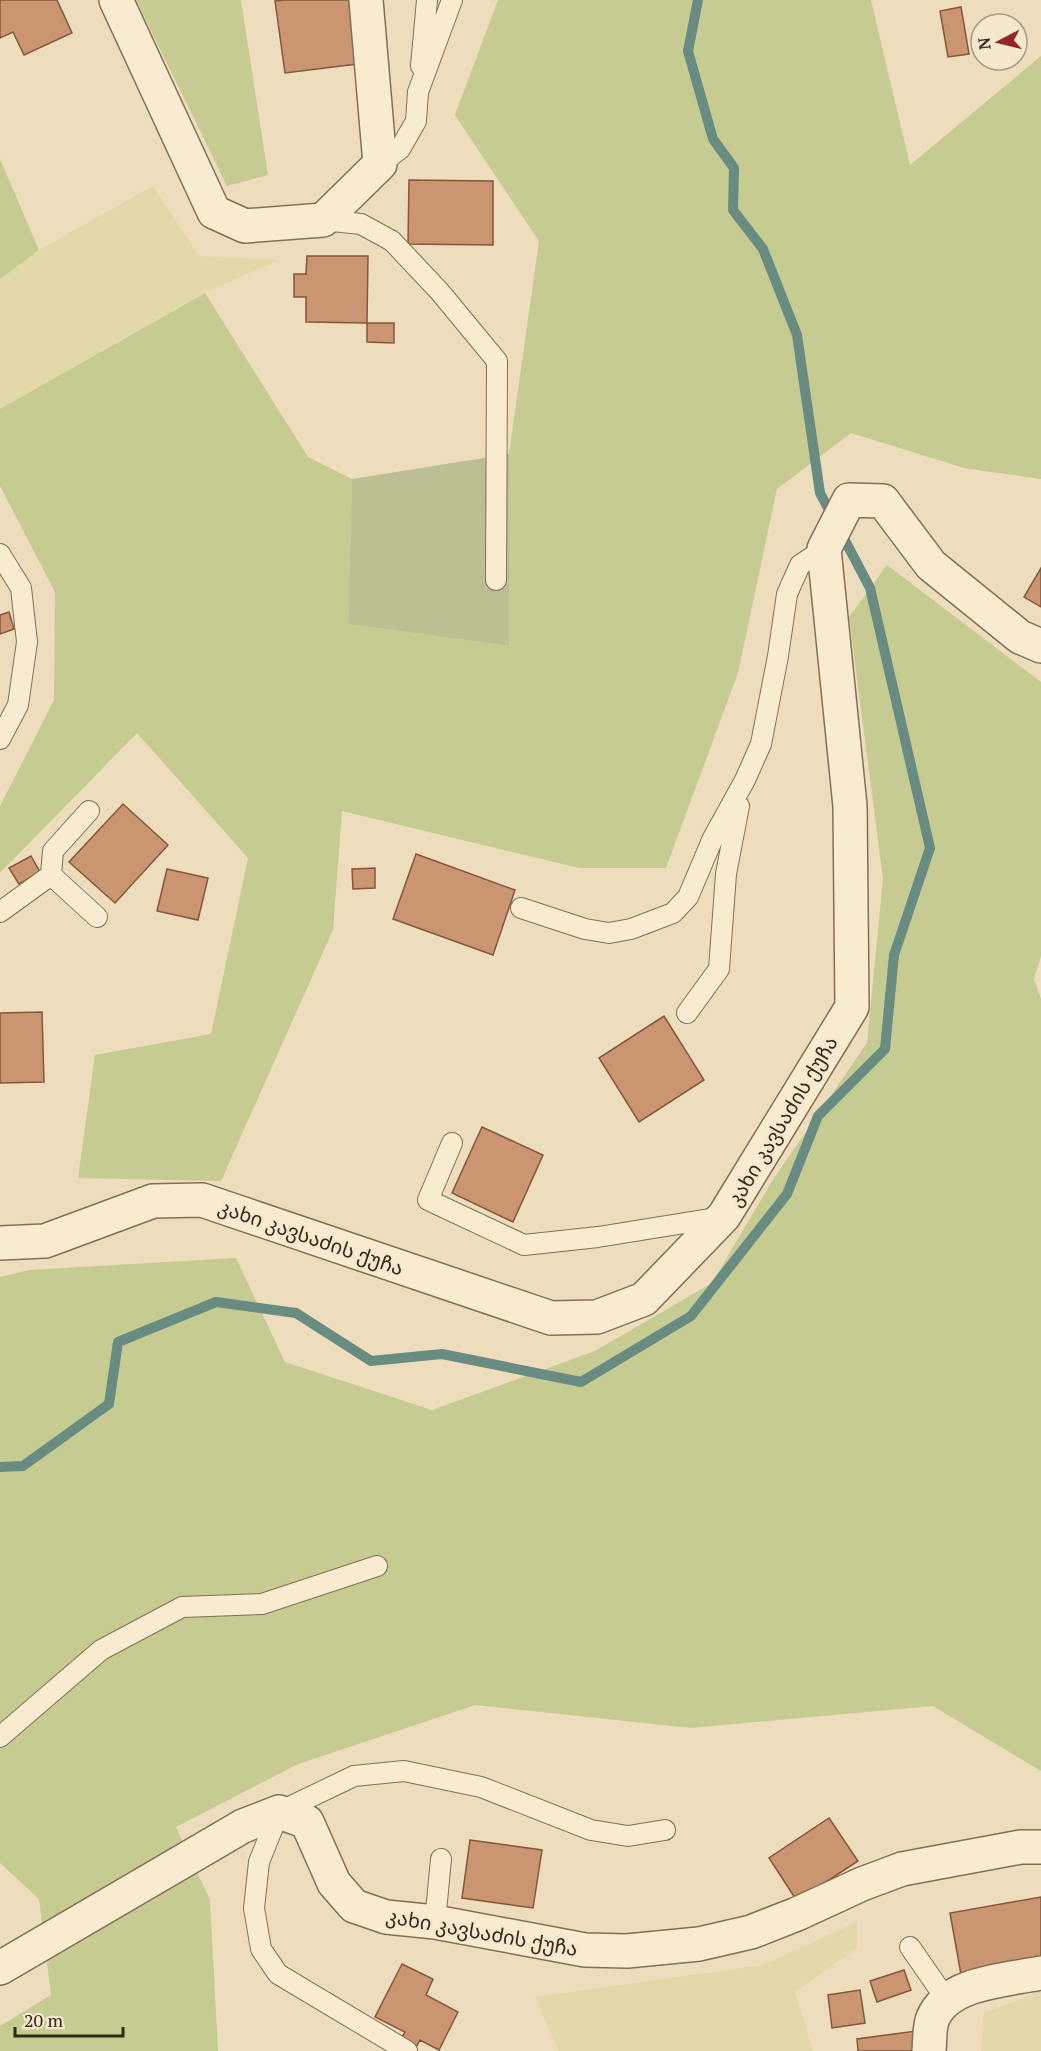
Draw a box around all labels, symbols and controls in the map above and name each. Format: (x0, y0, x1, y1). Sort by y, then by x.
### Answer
north arrow (969, 12, 1029, 72)
text: N (972, 36, 996, 51)
street label: კახი კავსაძის ქუჩა (720, 1031, 844, 1211)
street label: კახი კავსაძის ქუჩა (215, 1193, 407, 1281)
street label: კახი კავსაძის ქუჩა (384, 1902, 580, 1962)
scale bar (15, 2000, 123, 2038)
text: 20 m (24, 2008, 64, 2032)

